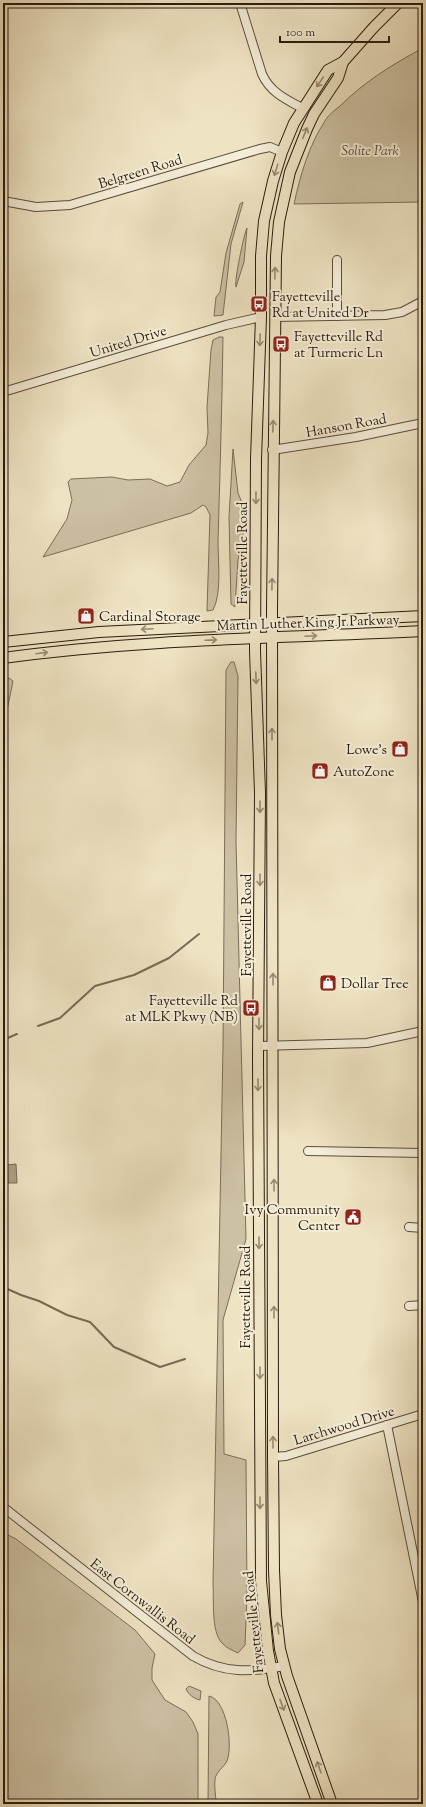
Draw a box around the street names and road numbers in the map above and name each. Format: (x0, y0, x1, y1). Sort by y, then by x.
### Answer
street label: Belgreen Road (96, 151, 185, 195)
street label: United Drive (88, 322, 170, 364)
street label: Hanson Road (304, 410, 388, 444)
street label: Fayetteville Road (234, 502, 254, 604)
street label: Martin Luther King Jr Parkway (216, 611, 400, 637)
street label: Fayetteville Road (238, 874, 258, 976)
street label: Fayetteville Road (237, 1246, 257, 1348)
street label: Larchwood Drive (292, 1402, 397, 1452)
street label: East Cornwallis Road (85, 1555, 199, 1650)
street label: Fayetteville Road (240, 1570, 270, 1674)

